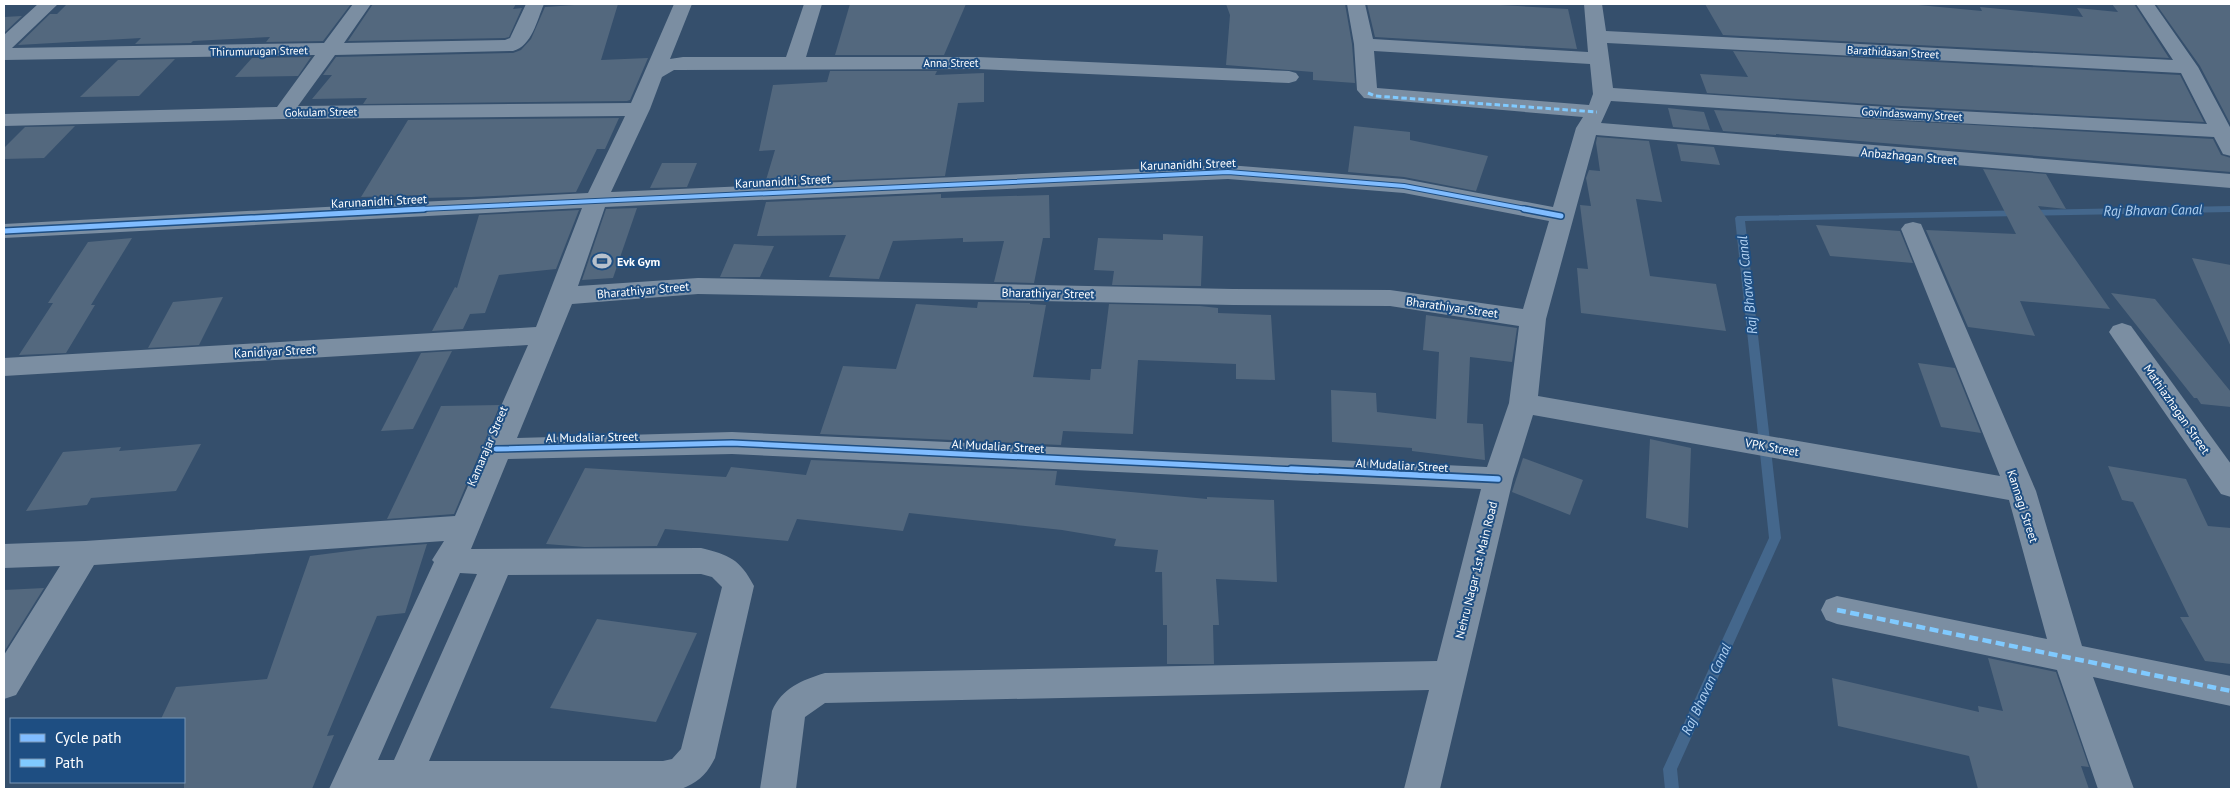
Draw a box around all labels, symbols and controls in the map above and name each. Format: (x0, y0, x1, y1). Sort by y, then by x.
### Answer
street label: Thirumurugan Street (210, 43, 308, 59)
street label: Barathidasan Street (1847, 43, 1940, 61)
street label: Anna Street (924, 56, 979, 70)
street label: Gokulam Street (285, 104, 358, 120)
street label: Govindaswamy Street (1861, 104, 1963, 124)
street label: Anbazhagan Street (1860, 144, 1958, 168)
street label: Karunanidhi Street (1140, 155, 1236, 173)
street label: Karunanidhi Street (735, 171, 831, 191)
street label: Karunanidhi Street (331, 191, 427, 211)
water label: Raj Bhavan Canal (2103, 200, 2203, 220)
water label: Raj Bhavan Canal (1733, 235, 1761, 335)
sports icon: Evk Gym (591, 250, 613, 272)
place label: Evk Gym (617, 254, 660, 269)
street label: Bharathiyar Street (596, 278, 690, 302)
street label: Bharathiyar Street (1001, 285, 1095, 301)
street label: Bharathiyar Street (1405, 293, 1499, 321)
street label: Kanidiyar Street (234, 341, 316, 361)
street label: Mathiazhagan Street (2140, 361, 2214, 457)
street label: Kamarajar Street (463, 404, 511, 488)
street label: Al Mudaliar Street (546, 429, 638, 445)
street label: VPK Street (1743, 435, 1800, 459)
street label: Al Mudaliar Street (951, 436, 1045, 456)
street label: Al Mudaliar Street (1355, 455, 1449, 475)
street label: Kannagi Street (2004, 468, 2042, 544)
street label: Nehru Nagar 1st Main Road (1452, 500, 1500, 640)
water label: Raj Bhavan Canal (1677, 640, 1735, 738)
legend (10, 718, 185, 783)
text: Cycle path (55, 728, 121, 747)
text: Path (55, 753, 84, 772)

